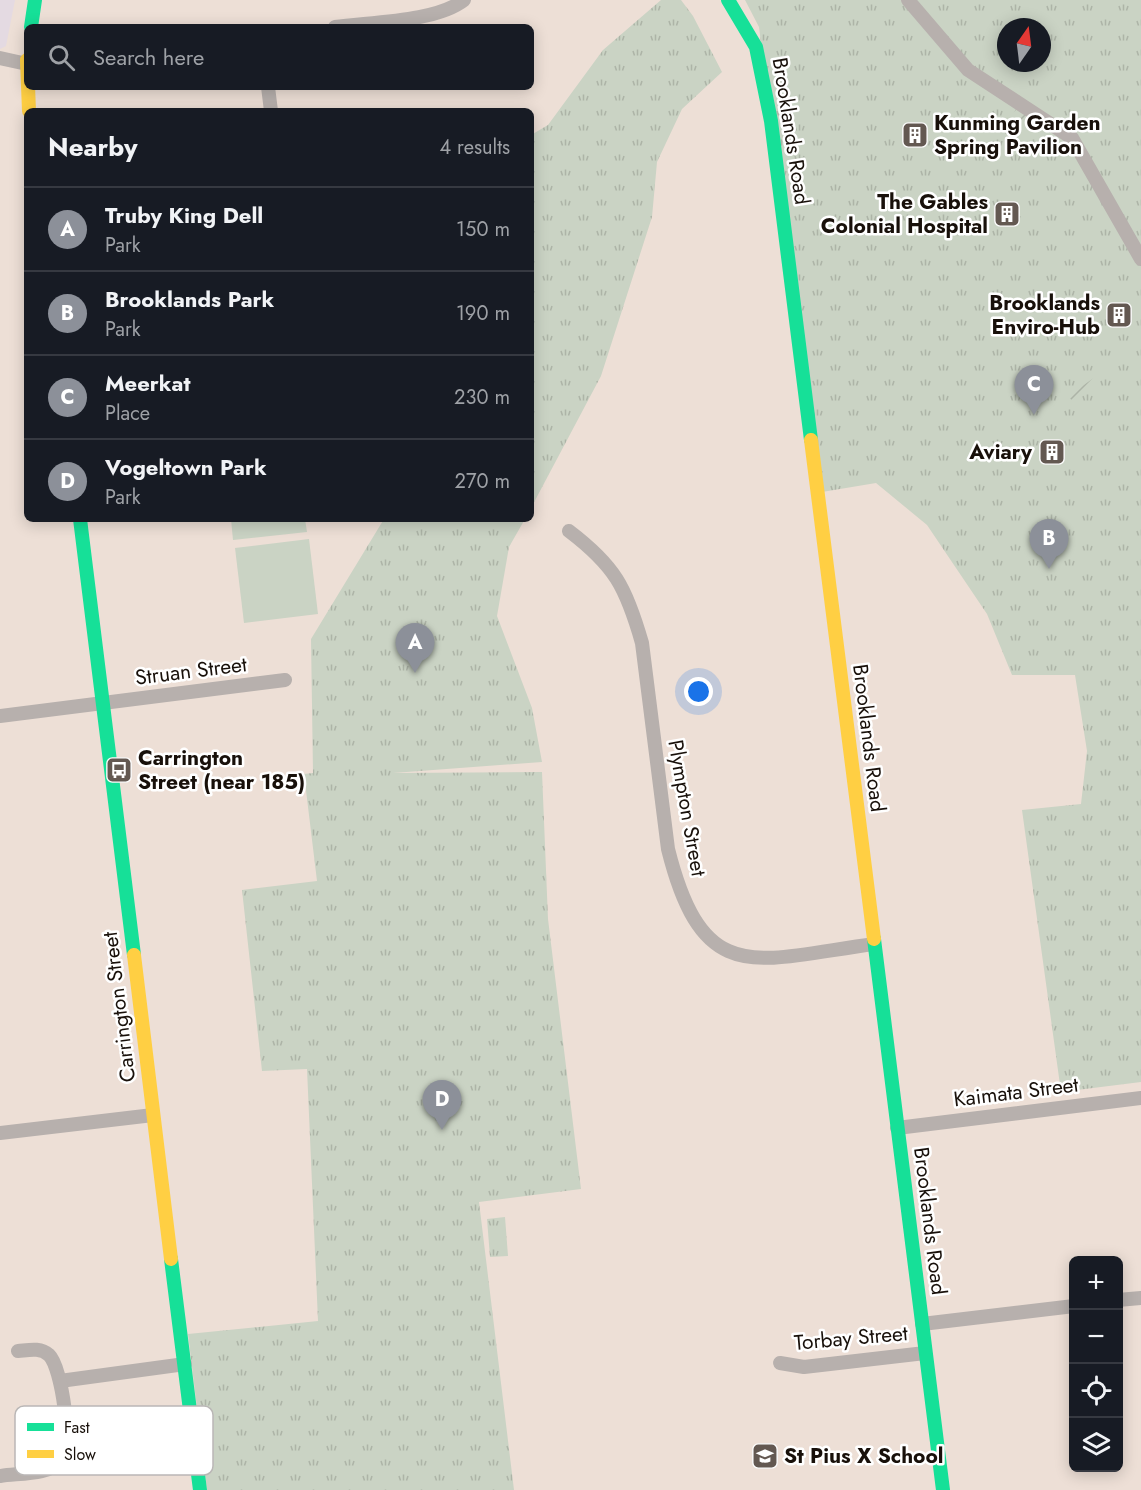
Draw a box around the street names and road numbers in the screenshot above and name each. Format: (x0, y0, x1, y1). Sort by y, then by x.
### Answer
street label: Brooklands Road (765, 55, 817, 207)
street label: Struan Street (133, 649, 249, 693)
street label: Brooklands Road (845, 662, 893, 814)
street label: Plympton Street (660, 738, 714, 878)
street label: Carrington Street (95, 930, 143, 1084)
street label: Kaimata Street (952, 1069, 1080, 1115)
street label: Brooklands Road (906, 1145, 954, 1297)
street label: Torbay Street (793, 1318, 909, 1358)

